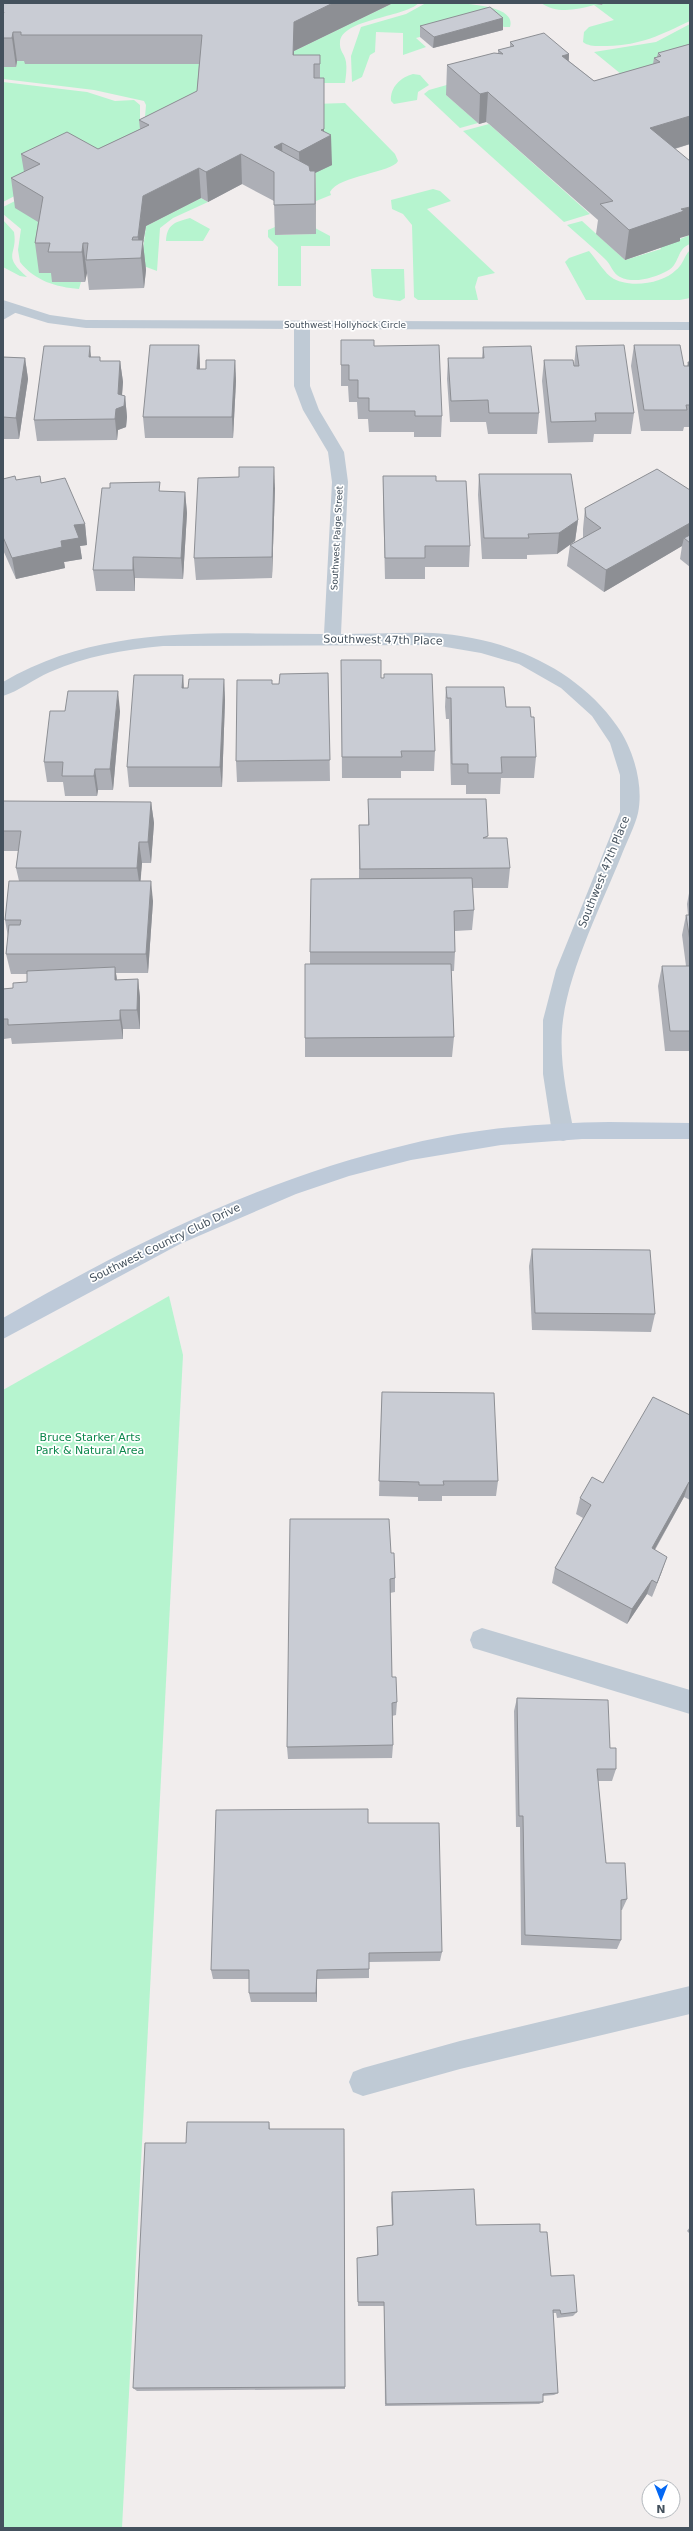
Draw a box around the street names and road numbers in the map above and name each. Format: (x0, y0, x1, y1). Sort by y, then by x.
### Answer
street label: Southwest Hollyhock Circle (284, 320, 407, 330)
street label: Southwest Paige Street (329, 485, 345, 591)
street label: Southwest 47th Place (323, 632, 443, 648)
street label: Southwest 47th Place (576, 814, 632, 930)
street label: Southwest Country Club Drive (88, 1201, 243, 1285)

